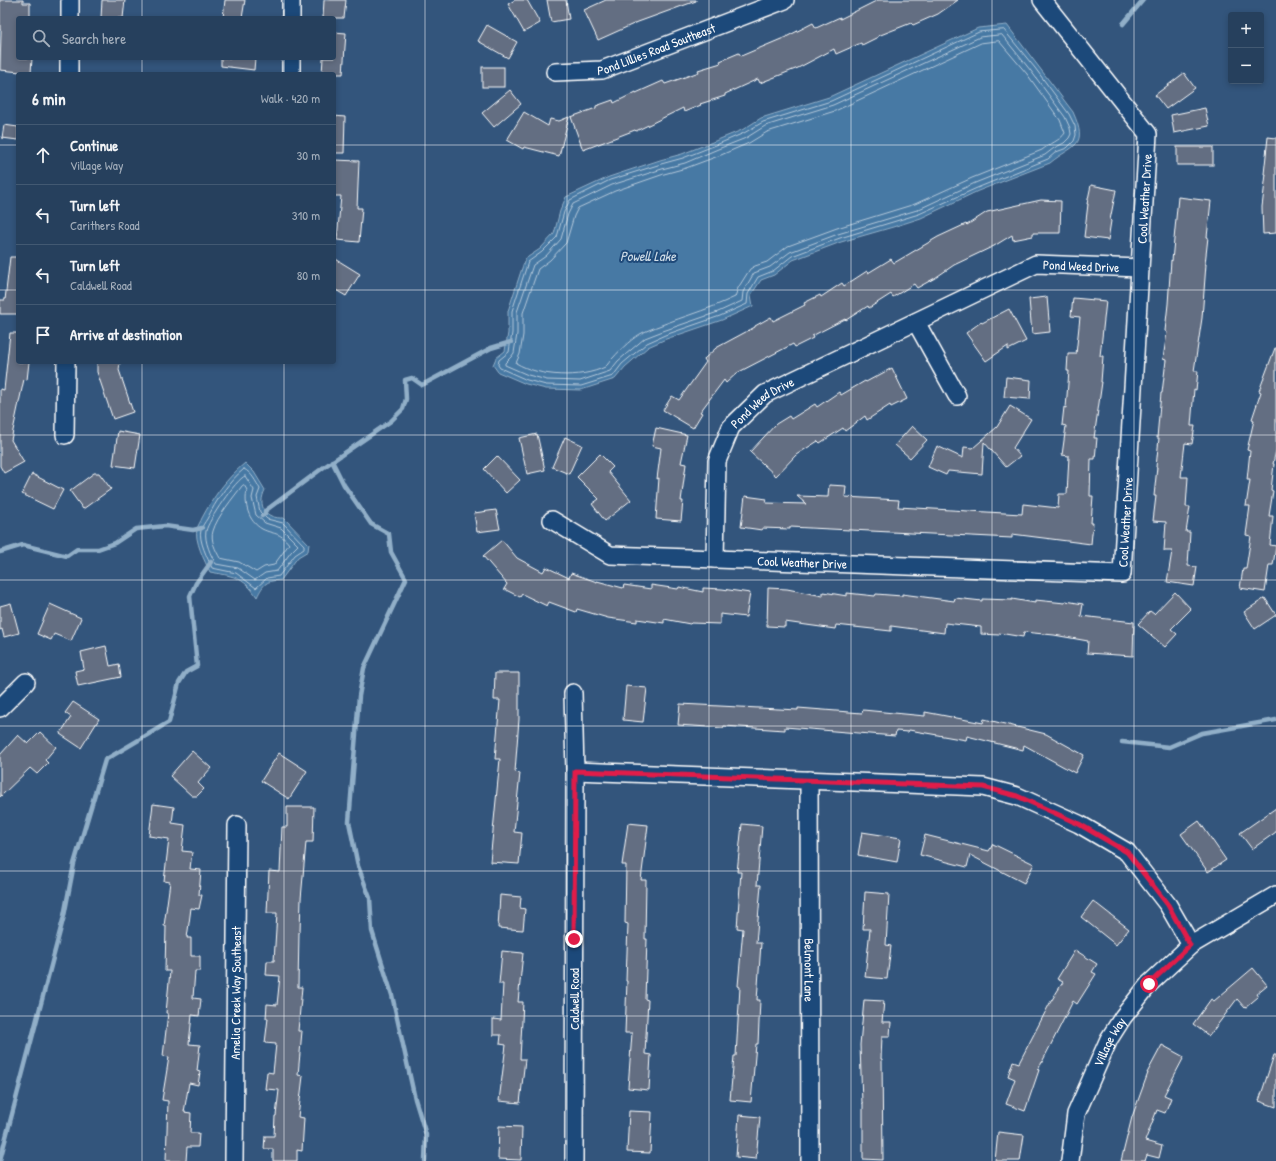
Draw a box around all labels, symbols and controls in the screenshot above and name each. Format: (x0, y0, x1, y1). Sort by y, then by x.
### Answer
map controls (1228, 12, 1264, 84)
button: + (1228, 12, 1264, 48)
search box (16, 16, 336, 60)
street label: Pond Lillies Road Southeast (597, 18, 718, 79)
icon: search (30, 27, 52, 49)
text: Search here (62, 28, 126, 49)
button: − (1228, 48, 1264, 84)
text: 6 min (32, 87, 66, 110)
text: Walk · 420 m (261, 89, 320, 107)
text: Continue (70, 135, 118, 156)
icon: ahead (32, 144, 54, 166)
text: 30 m (297, 146, 320, 164)
street label: Cool Weather Drive (1133, 153, 1156, 244)
text: Village Way (70, 156, 123, 174)
text: Turn left (70, 195, 120, 216)
icon: left (32, 204, 54, 226)
text: 310 m (292, 206, 320, 224)
text: Carithers Road (70, 216, 140, 234)
water label: Powell Lake (620, 246, 677, 265)
text: Turn left (70, 255, 120, 276)
street label: Pond Weed Drive (1043, 255, 1120, 276)
icon: left (32, 264, 54, 286)
text: 80 m (297, 266, 320, 284)
text: Caldwell Road (70, 276, 132, 294)
icon: arrive (32, 324, 54, 346)
text: Arrive at destination (70, 324, 182, 345)
street label: Pond Weed Drive (726, 372, 797, 432)
street label: Cool Weather Drive (1113, 477, 1137, 568)
street label: Cool Weather Drive (757, 551, 847, 573)
street label: Amelia Creek Way Southeast (226, 926, 245, 1060)
route end (565, 930, 583, 948)
street label: Belmont Lane (800, 938, 819, 1002)
street label: Caldwell Road (565, 968, 583, 1030)
route start (1140, 975, 1158, 993)
street label: Village Way (1089, 1013, 1130, 1069)

